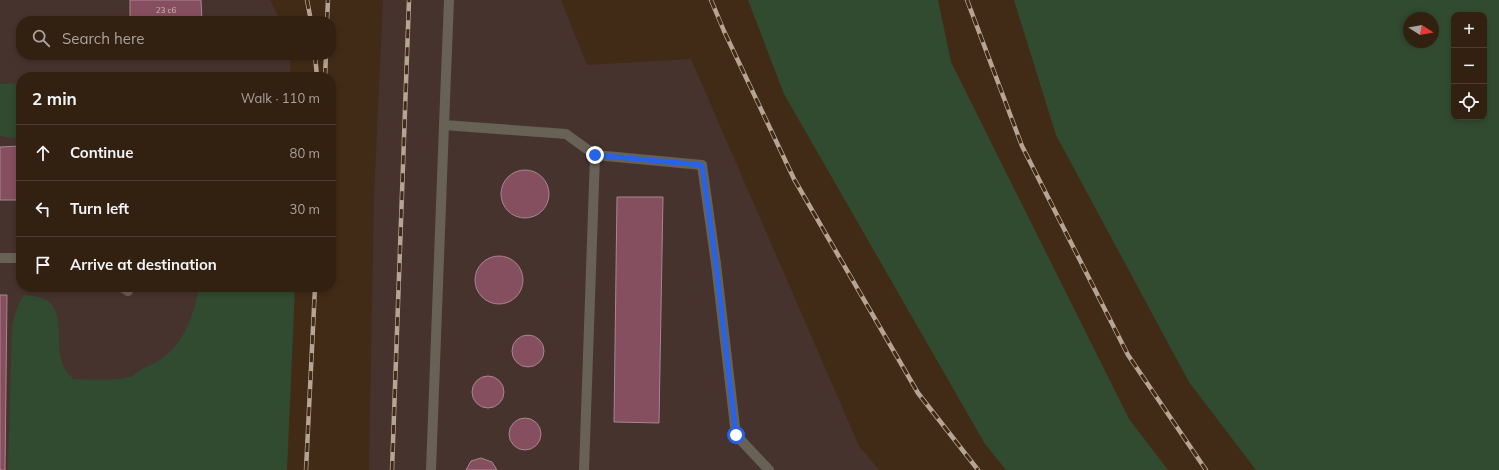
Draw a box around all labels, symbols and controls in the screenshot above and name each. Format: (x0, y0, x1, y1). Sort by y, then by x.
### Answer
house number: 23 с6 (156, 5, 176, 15)
north arrow (1403, 12, 1439, 48)
map controls (1451, 12, 1487, 120)
button: + (1451, 12, 1487, 48)
search box (16, 16, 336, 60)
icon: search (30, 27, 52, 49)
text: Search here (62, 29, 144, 48)
button: − (1451, 48, 1487, 84)
button: locate (1451, 84, 1487, 120)
text: 2 min (32, 88, 77, 109)
text: Walk · 110 m (241, 90, 320, 106)
icon: ahead (32, 142, 54, 164)
text: Continue (70, 143, 133, 162)
text: 80 m (290, 145, 320, 161)
route end (586, 146, 604, 164)
icon: left (32, 198, 54, 220)
text: Turn left (70, 199, 129, 218)
text: 30 m (290, 201, 320, 217)
icon: arrive (32, 254, 54, 276)
text: Arrive at destination (70, 255, 217, 274)
route start (727, 426, 745, 444)

